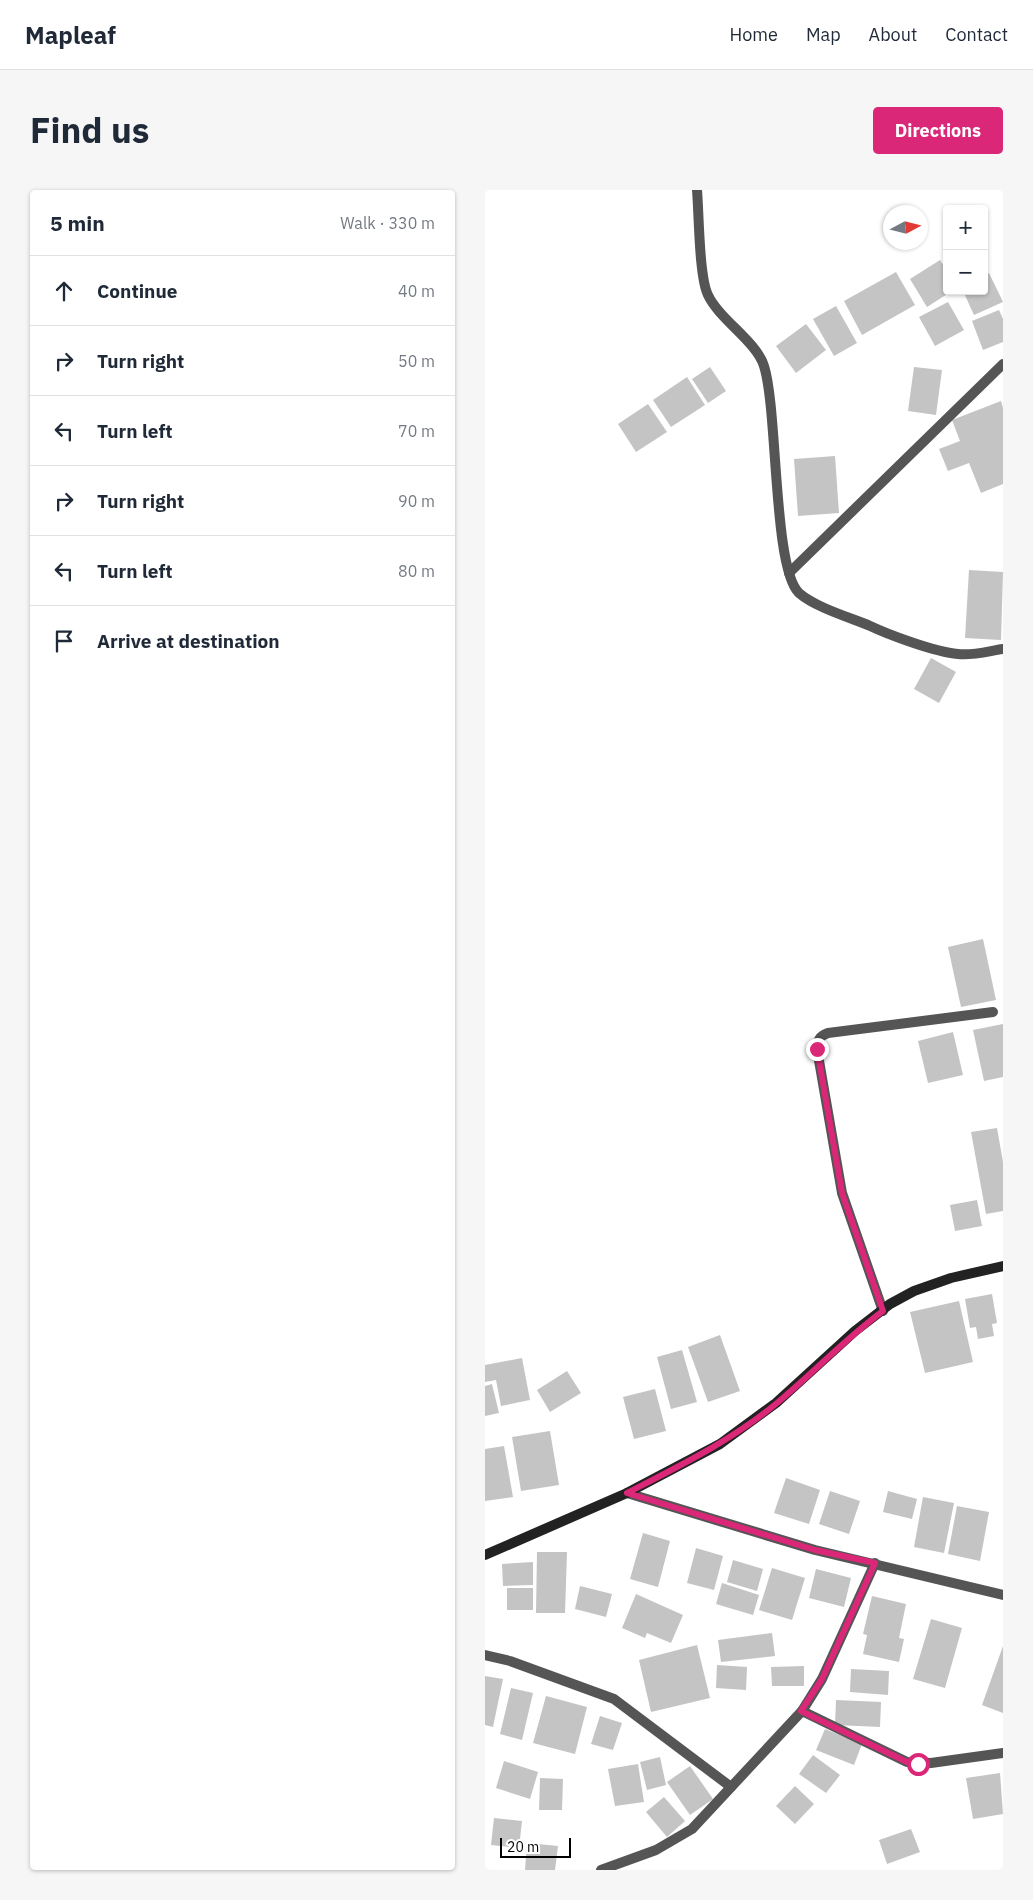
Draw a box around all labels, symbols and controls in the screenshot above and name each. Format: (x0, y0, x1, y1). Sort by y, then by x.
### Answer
text: Mapleaf (25, 19, 116, 51)
text: Home (730, 23, 778, 46)
text: Map (806, 23, 841, 46)
text: About (869, 23, 917, 46)
text: Contact (945, 23, 1008, 46)
text: Find us (30, 107, 149, 153)
button: Directions (873, 107, 1003, 154)
north arrow (883, 205, 928, 250)
map controls (943, 205, 988, 295)
button: + (943, 205, 988, 250)
text: 5 min (50, 209, 105, 237)
text: Walk · 330 m (340, 213, 435, 233)
button: − (943, 250, 988, 295)
icon: ahead (50, 277, 78, 305)
text: Continue (97, 279, 177, 303)
text: 40 m (398, 281, 435, 301)
icon: right (50, 347, 78, 375)
text: Turn right (97, 349, 184, 373)
text: 50 m (398, 351, 435, 371)
icon: left (50, 417, 78, 445)
text: Turn left (97, 419, 173, 443)
text: 70 m (398, 421, 435, 441)
icon: right (50, 487, 78, 515)
text: Turn right (97, 489, 184, 513)
text: 90 m (398, 491, 435, 511)
icon: left (50, 557, 78, 585)
text: Turn left (97, 559, 173, 583)
text: 80 m (398, 561, 435, 581)
icon: arrive (50, 627, 78, 655)
text: Arrive at destination (97, 629, 280, 653)
route end (806, 1038, 829, 1061)
route start (907, 1753, 930, 1776)
scale bar (500, 1835, 571, 1858)
text: 20 m (507, 1838, 539, 1856)

